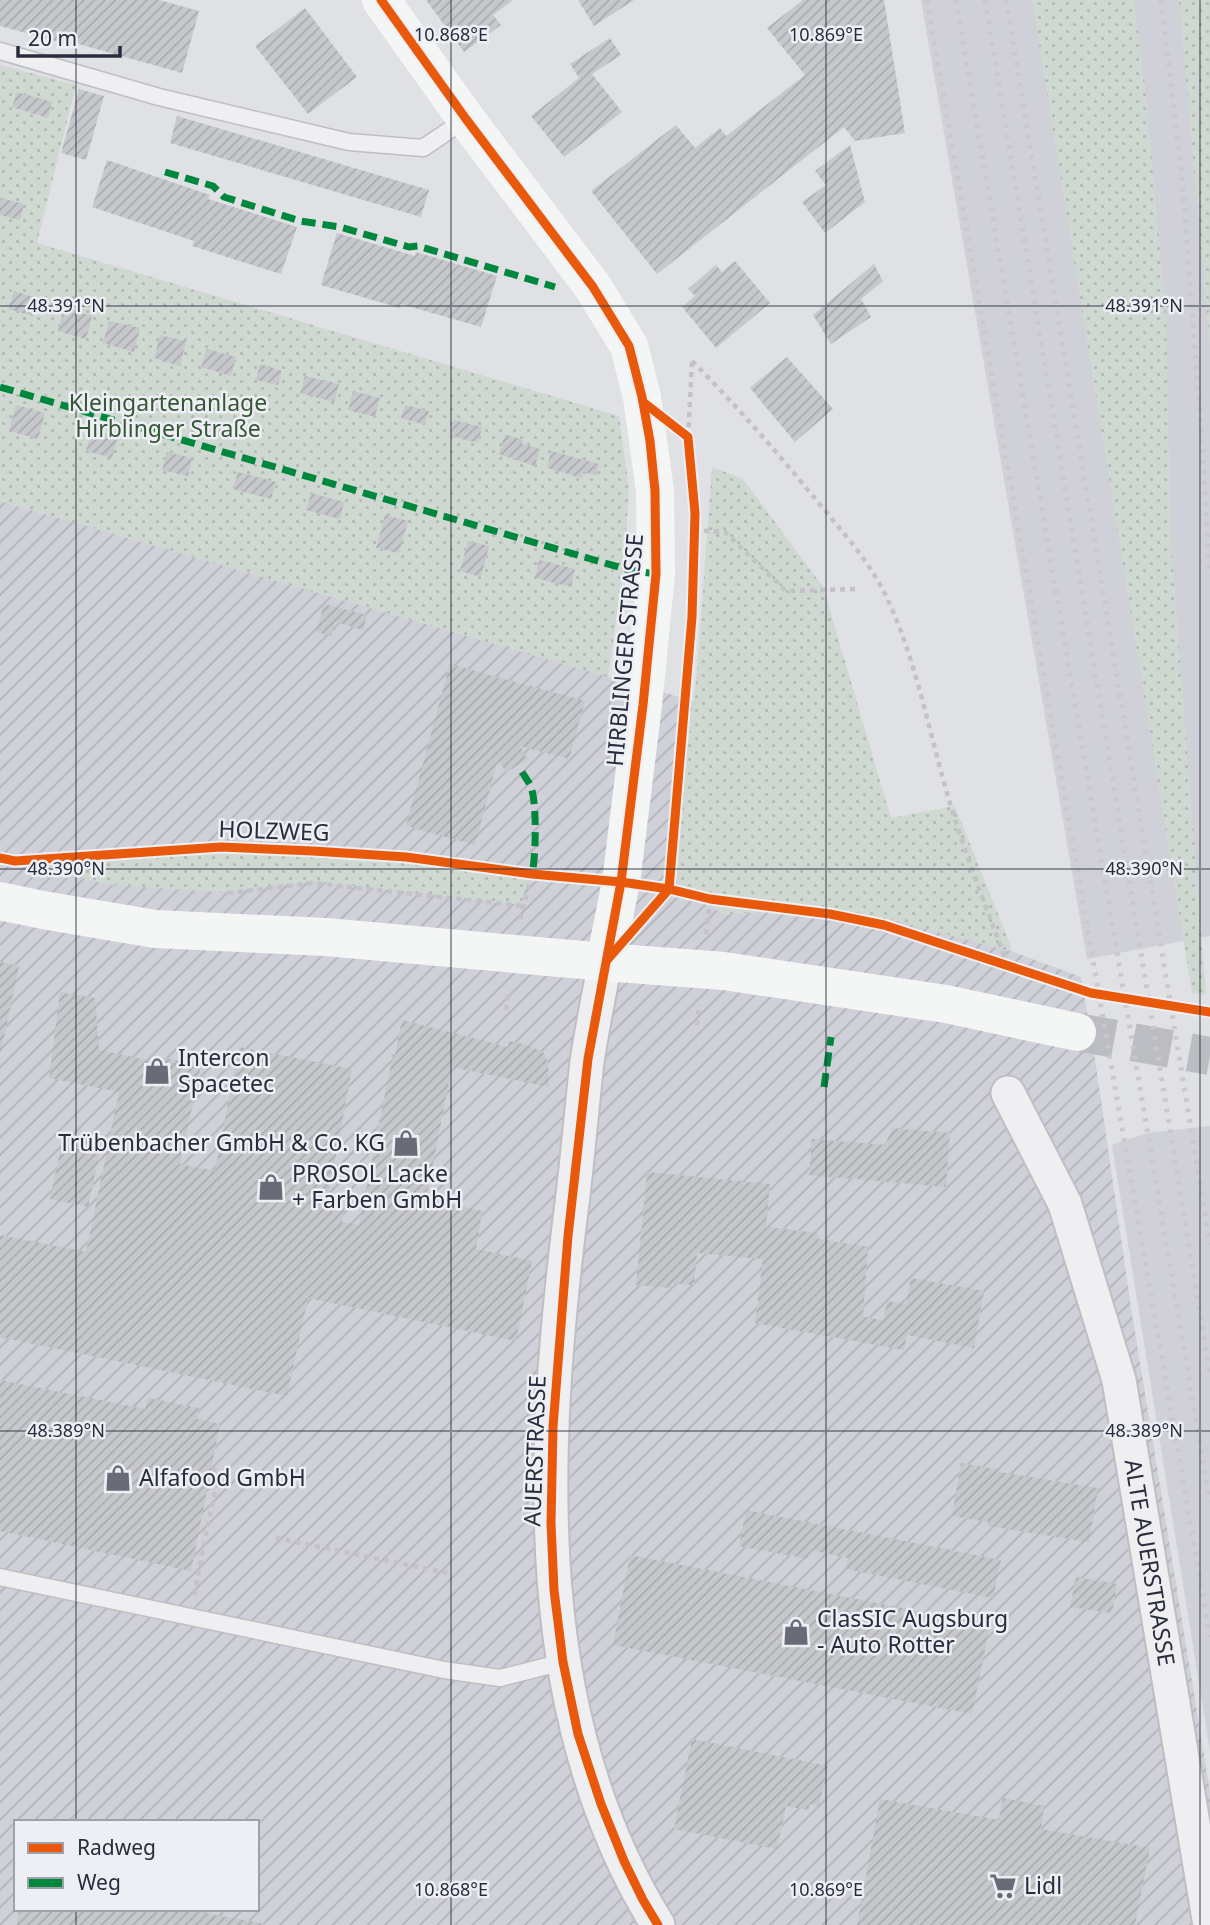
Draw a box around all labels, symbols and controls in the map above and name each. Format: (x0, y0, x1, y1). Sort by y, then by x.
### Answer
scale bar (18, 14, 119, 58)
text: 10.868°E (414, 22, 488, 46)
text: 10.869°E (789, 22, 863, 46)
text: 20 m (28, 24, 77, 52)
text: 48.391°N (27, 293, 105, 317)
text: 48.391°N (1105, 293, 1183, 317)
park label: Kleingartenanlage Hirblinger Straße (69, 386, 267, 444)
street label: HIRBLINGER STRASSE (598, 532, 650, 768)
street label: HOLZWEG (218, 812, 330, 848)
text: 48.390°N (27, 856, 105, 880)
text: 48.390°N (1105, 856, 1183, 880)
place label: Intercon Spacetec (178, 1041, 274, 1099)
shop icon: Intercon Spacetec (142, 1056, 172, 1086)
place label: Trübenbacher GmbH & Co. KG (58, 1126, 385, 1158)
shop icon: Trübenbacher GmbH & Co. KG (391, 1128, 421, 1158)
place label: PROSOL Lacke + Farben GmbH (292, 1157, 462, 1215)
shop icon: PROSOL Lacke + Farben GmbH (256, 1172, 286, 1202)
street label: AUERSTRASSE (515, 1375, 553, 1527)
text: 48.389°N (27, 1418, 105, 1442)
text: 48.389°N (1105, 1418, 1183, 1442)
street label: ALTE AUERSTRASSE (1117, 1457, 1183, 1668)
place label: Alfafood GmbH (139, 1461, 306, 1493)
shop icon: Alfafood GmbH (103, 1463, 133, 1493)
place label: ClasSIC Augsburg - Auto Rotter (817, 1602, 1008, 1660)
shop icon: ClasSIC Augsburg - Auto Rotter (781, 1617, 811, 1647)
legend (14, 1820, 259, 1911)
text: Radweg (77, 1833, 156, 1861)
text: Weg (77, 1868, 121, 1896)
place label: Lidl (1024, 1869, 1062, 1901)
supermarket icon: Lidl (988, 1871, 1018, 1901)
text: 10.868°E (414, 1877, 488, 1901)
text: 10.869°E (789, 1877, 863, 1901)

